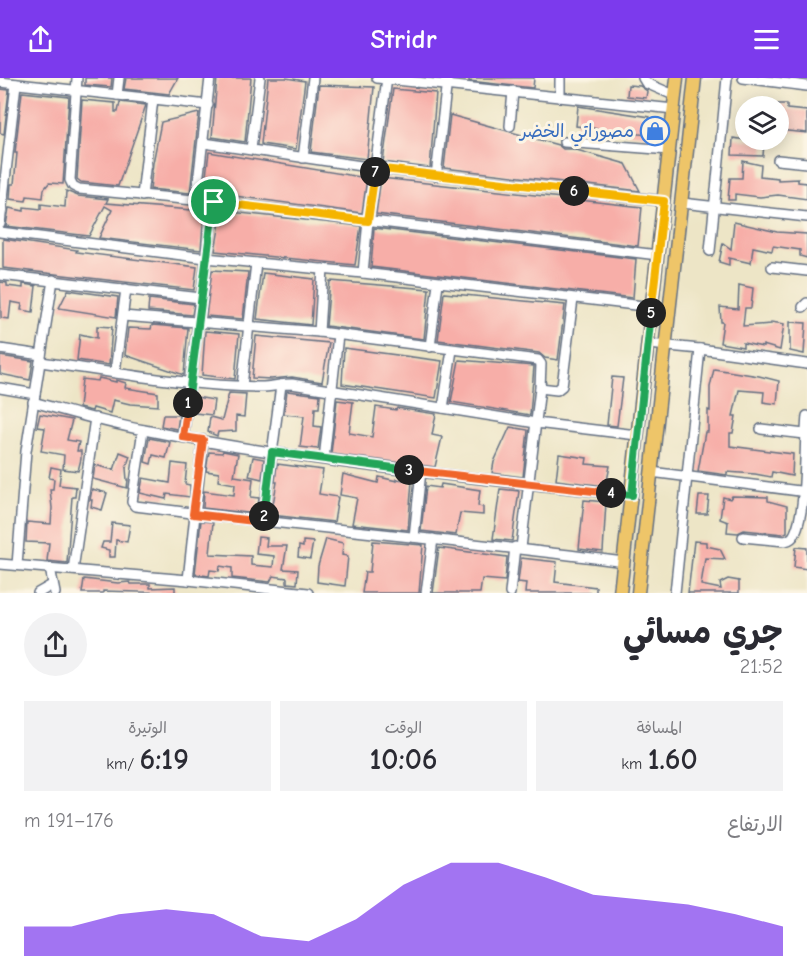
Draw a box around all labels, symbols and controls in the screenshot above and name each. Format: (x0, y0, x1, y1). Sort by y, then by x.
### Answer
icon: share (24, 23, 57, 56)
icon: menu (750, 23, 783, 56)
text: Stridr (371, 24, 437, 55)
map controls (735, 96, 789, 150)
button: layers (735, 96, 789, 150)
shop icon: مصوراتي الخضر (639, 115, 671, 147)
place label: مصوراتي الخضر (518, 121, 634, 147)
pin: 7 (360, 157, 390, 187)
text: 7 (371, 163, 379, 181)
pin (188, 176, 239, 227)
pin: 6 (559, 176, 589, 206)
text: 6 (570, 182, 578, 200)
icon: arrive (197, 185, 230, 218)
pin: 5 (636, 298, 666, 328)
text: 5 (647, 304, 655, 322)
pin: 1 (173, 388, 203, 418)
text: 1 (185, 394, 191, 412)
pin: 3 (394, 455, 424, 485)
text: 3 (405, 461, 413, 479)
pin: 4 (596, 478, 626, 508)
text: 4 (607, 484, 615, 502)
pin: 2 (249, 501, 279, 531)
text: 2 (260, 507, 268, 525)
button: share (24, 613, 87, 676)
text: جري مسائي (623, 613, 783, 651)
text: 21:52 (740, 655, 783, 678)
text: الوتيرة (128, 719, 167, 737)
text: الوقت (385, 719, 422, 737)
text: المسافة (637, 719, 682, 737)
text: 6:19 (139, 742, 189, 777)
text: 10:06 (369, 742, 438, 777)
text: 1.60 (648, 742, 698, 777)
text: /km (106, 755, 139, 773)
text: km (621, 755, 648, 773)
text: 176–191 m (24, 809, 114, 832)
text: الارتفاع (727, 813, 783, 836)

